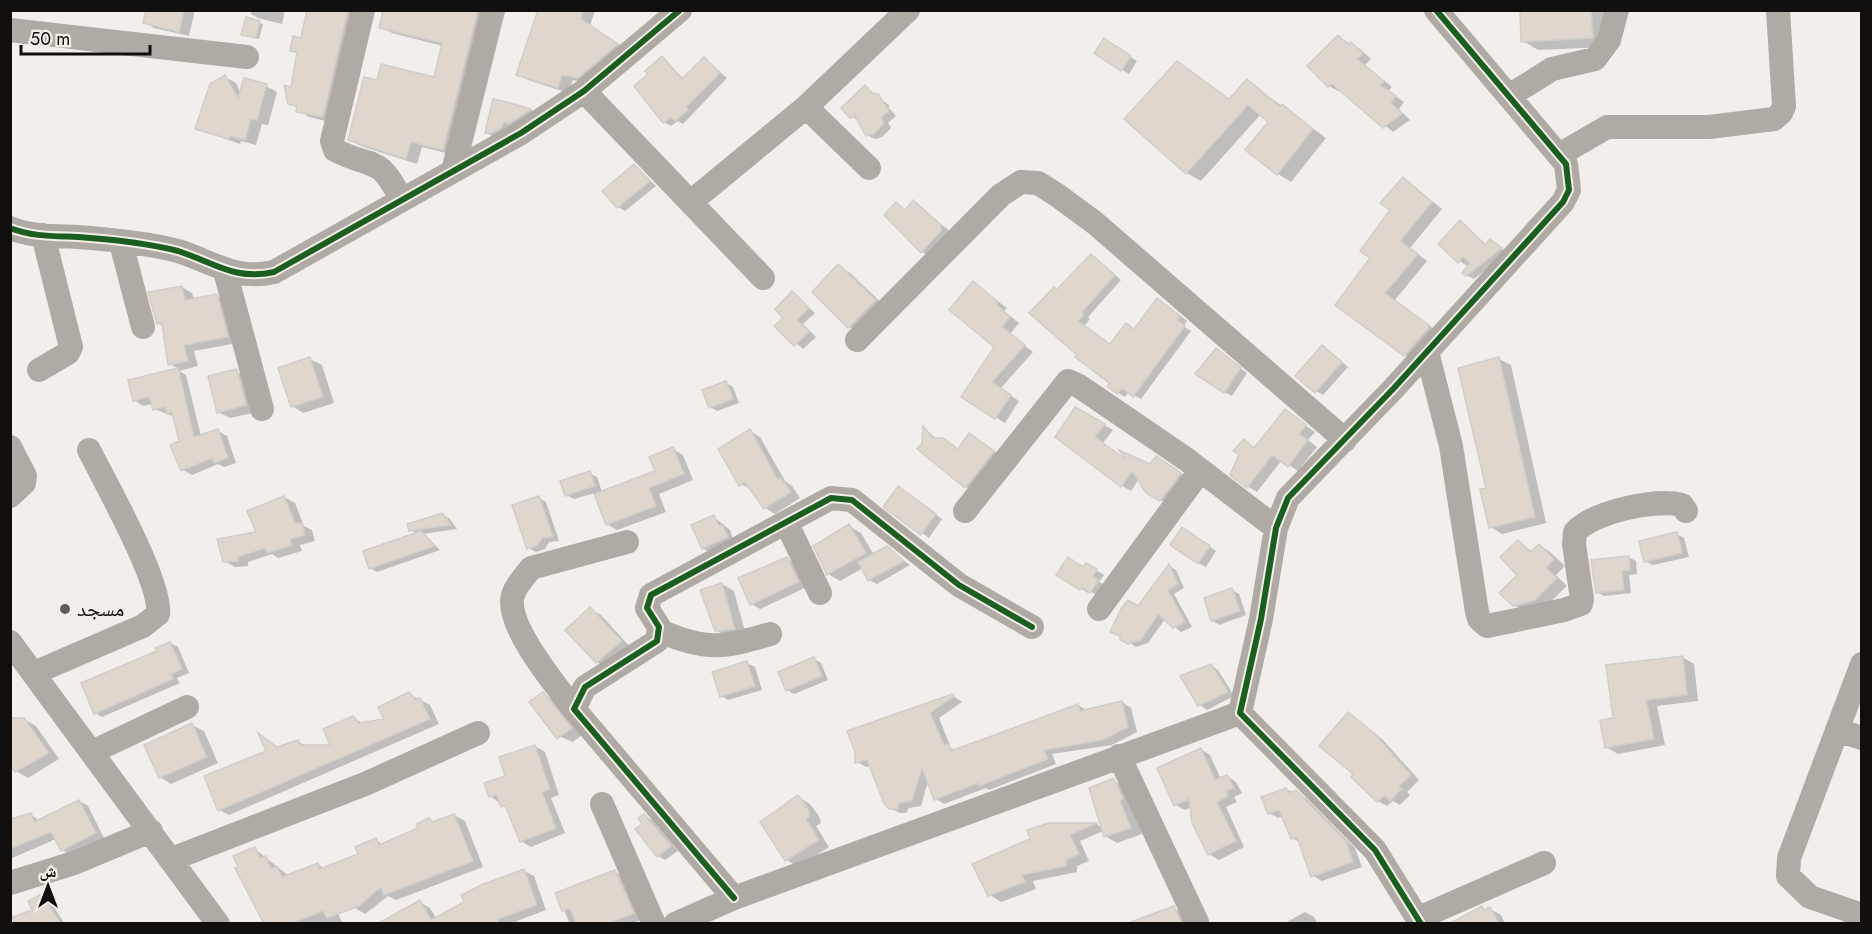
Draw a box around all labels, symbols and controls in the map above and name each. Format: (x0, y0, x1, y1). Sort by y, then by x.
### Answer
scale bar (21, 18, 150, 56)
text: 50 m (30, 26, 70, 52)
place label: مسجد (77, 594, 124, 624)
marker: مسجد (58, 602, 72, 616)
north arrow (18, 856, 78, 916)
text: ش (40, 860, 57, 883)

